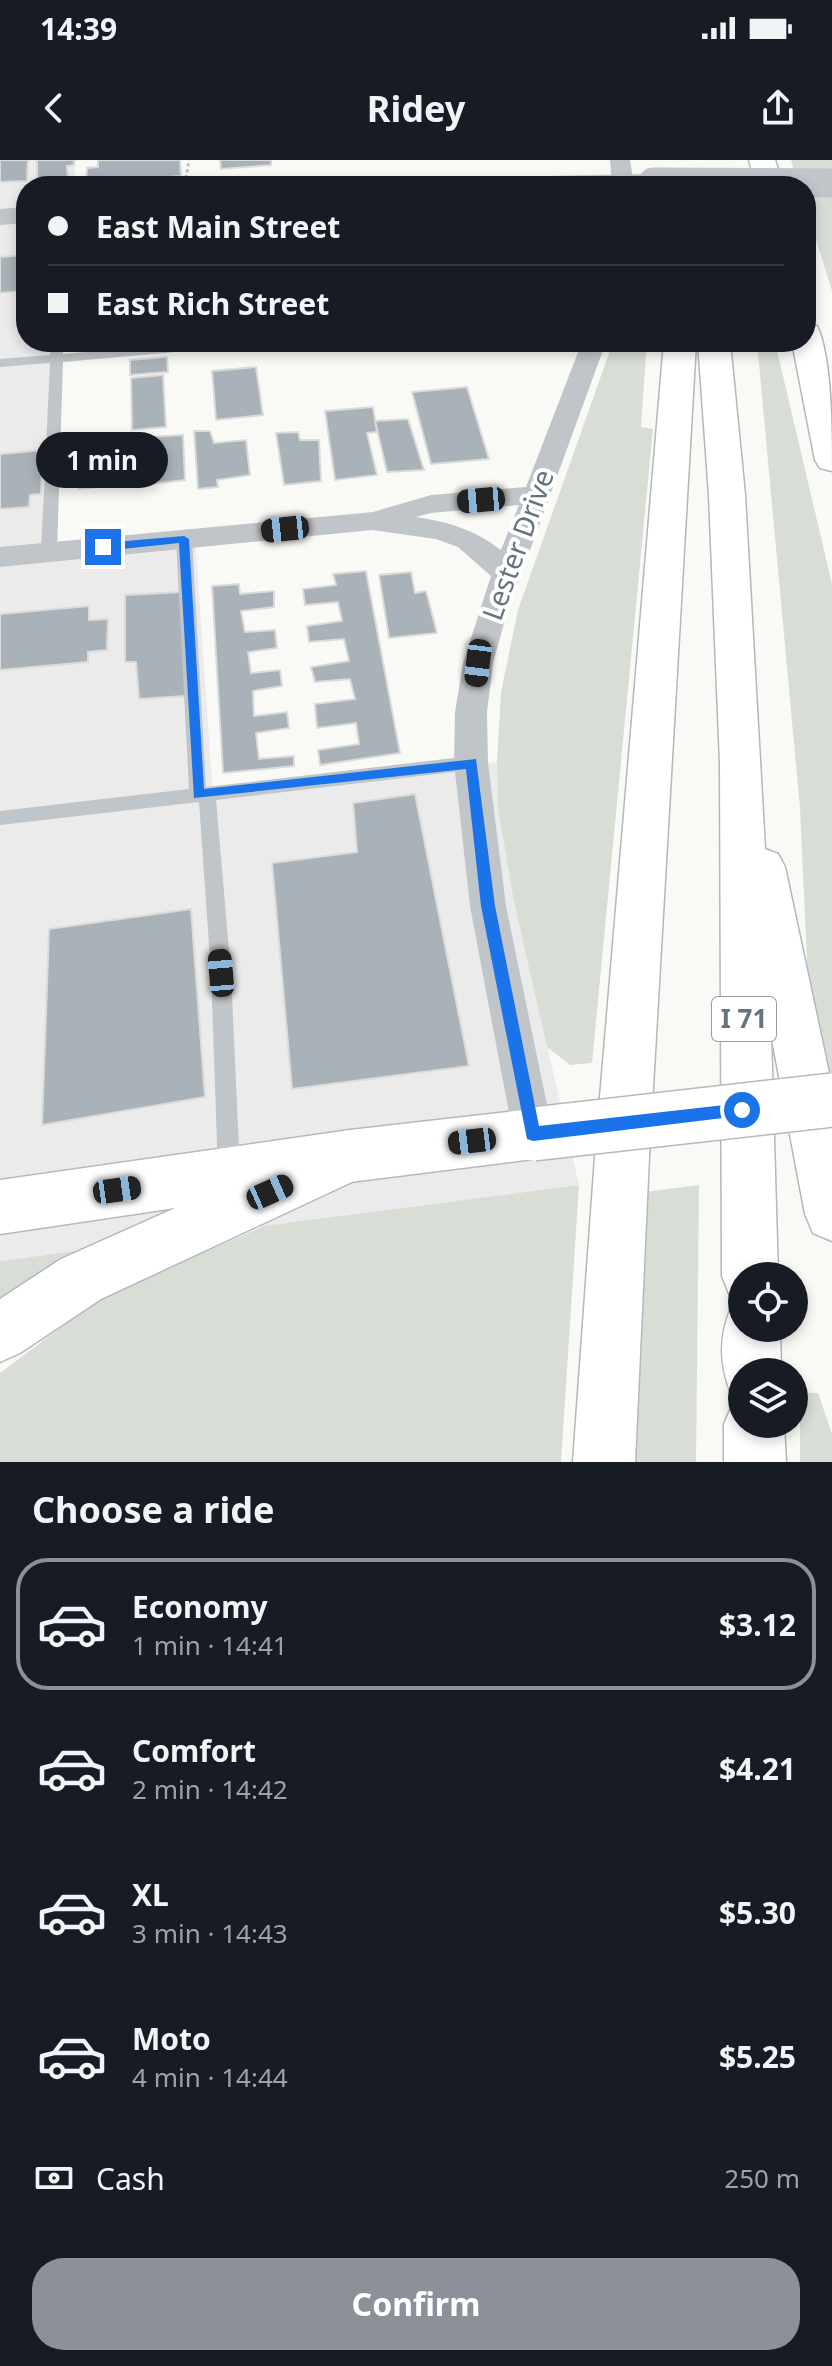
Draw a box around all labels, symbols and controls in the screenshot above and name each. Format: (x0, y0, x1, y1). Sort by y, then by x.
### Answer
text: 14:39 (40, 8, 117, 49)
text: Ridey (367, 84, 465, 133)
icon: back (32, 86, 76, 130)
icon: share (756, 86, 800, 130)
text: East Main Street (96, 206, 340, 247)
text: East Rich Street (96, 283, 329, 324)
callout: 1 min (37, 431, 169, 487)
text: 1 min (66, 442, 138, 478)
street label: Lester Drive (472, 464, 562, 625)
car (456, 486, 506, 514)
car (260, 515, 310, 543)
route end (85, 529, 121, 565)
car (463, 638, 493, 688)
car (207, 948, 235, 998)
road number: I 71 (712, 997, 776, 1041)
route start (724, 1092, 760, 1128)
car (447, 1126, 497, 1156)
car (243, 1171, 297, 1213)
car (92, 1175, 142, 1205)
map controls (728, 1262, 808, 1438)
button: locate (728, 1262, 808, 1342)
button: layers (728, 1358, 808, 1438)
text: Choose a ride (32, 1485, 274, 1534)
text: Economy (132, 1586, 268, 1627)
icon: car (36, 1588, 108, 1660)
text: $3.12 (719, 1604, 796, 1645)
text: 1 min · 14:41 (132, 1627, 288, 1663)
text: Comfort (132, 1730, 256, 1771)
icon: car (36, 1732, 108, 1804)
text: $4.21 (719, 1748, 796, 1789)
text: 2 min · 14:42 (132, 1771, 288, 1807)
text: XL (132, 1874, 169, 1915)
icon: car (36, 1876, 108, 1948)
text: $5.30 (719, 1892, 796, 1933)
text: 3 min · 14:43 (132, 1915, 288, 1951)
text: Moto (132, 2018, 211, 2059)
icon: car (36, 2020, 108, 2092)
text: $5.25 (719, 2036, 796, 2077)
text: 4 min · 14:44 (132, 2059, 288, 2095)
icon: cash (32, 2156, 76, 2200)
text: Cash (96, 2158, 165, 2199)
text: 250 m (724, 2160, 800, 2196)
button: Confirm (32, 2258, 800, 2350)

